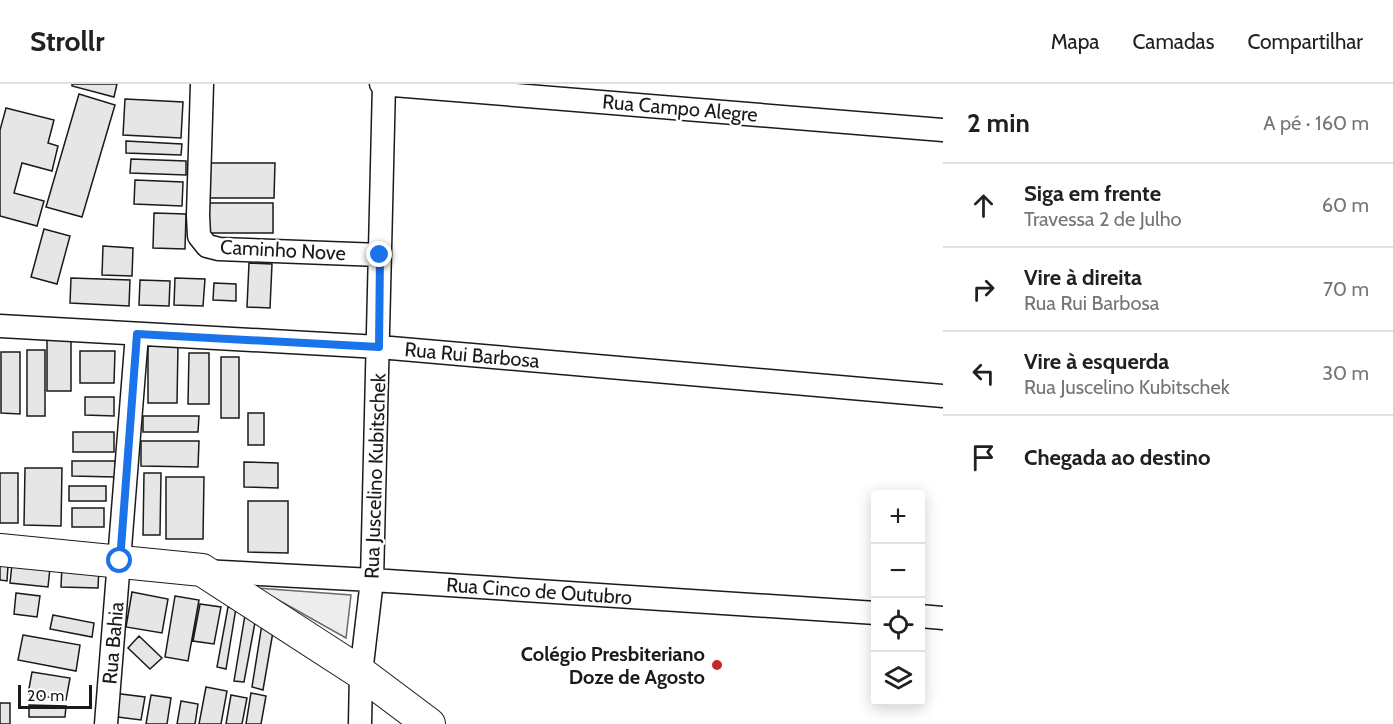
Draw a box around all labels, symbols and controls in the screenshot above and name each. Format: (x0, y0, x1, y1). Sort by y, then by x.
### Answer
text: Strollr (30, 24, 104, 58)
text: Mapa (1051, 29, 1099, 54)
text: Camadas (1132, 29, 1214, 54)
text: Compartilhar (1247, 29, 1363, 54)
street label: Rua Campo Alegre (601, 89, 759, 127)
text: 2 min (967, 107, 1030, 139)
text: A pé · 160 m (1263, 111, 1369, 135)
text: Siga em frente (1024, 180, 1161, 207)
icon: ahead (967, 189, 1000, 222)
text: 60 m (1322, 193, 1369, 217)
text: Travessa 2 de Julho (1024, 207, 1182, 231)
street label: Caminho Nove (220, 235, 346, 265)
route end (366, 241, 392, 267)
text: Vire à direita (1024, 264, 1142, 291)
icon: right (967, 273, 1000, 306)
text: 70 m (1323, 277, 1369, 301)
text: Rua Rui Barbosa (1024, 291, 1159, 315)
street label: Rua Rui Barbosa (404, 337, 541, 373)
text: Vire à esquerda (1024, 348, 1169, 375)
icon: left (967, 357, 1000, 390)
text: 30 m (1322, 361, 1369, 385)
street label: Rua Juscelino Kubitschek (359, 373, 391, 579)
text: Rua Juscelino Kubitschek (1024, 375, 1230, 399)
icon: arrive (967, 441, 1000, 474)
text: Chegada ao destino (1024, 444, 1210, 471)
map controls (871, 490, 925, 706)
button: + (871, 490, 925, 544)
button: − (871, 544, 925, 598)
route start (106, 547, 132, 573)
street label: Rua Cinco de Outubro (445, 573, 633, 609)
button: locate (871, 598, 925, 652)
street label: Rua Bahia (97, 600, 129, 685)
place label: Colégio Presbiteriano Doze de Agosto (521, 642, 705, 689)
button: layers (871, 652, 925, 706)
marker: Colégio Presbiteriano Doze de Agosto (710, 658, 724, 672)
scale bar (18, 682, 92, 710)
text: 20 m (27, 686, 64, 705)

